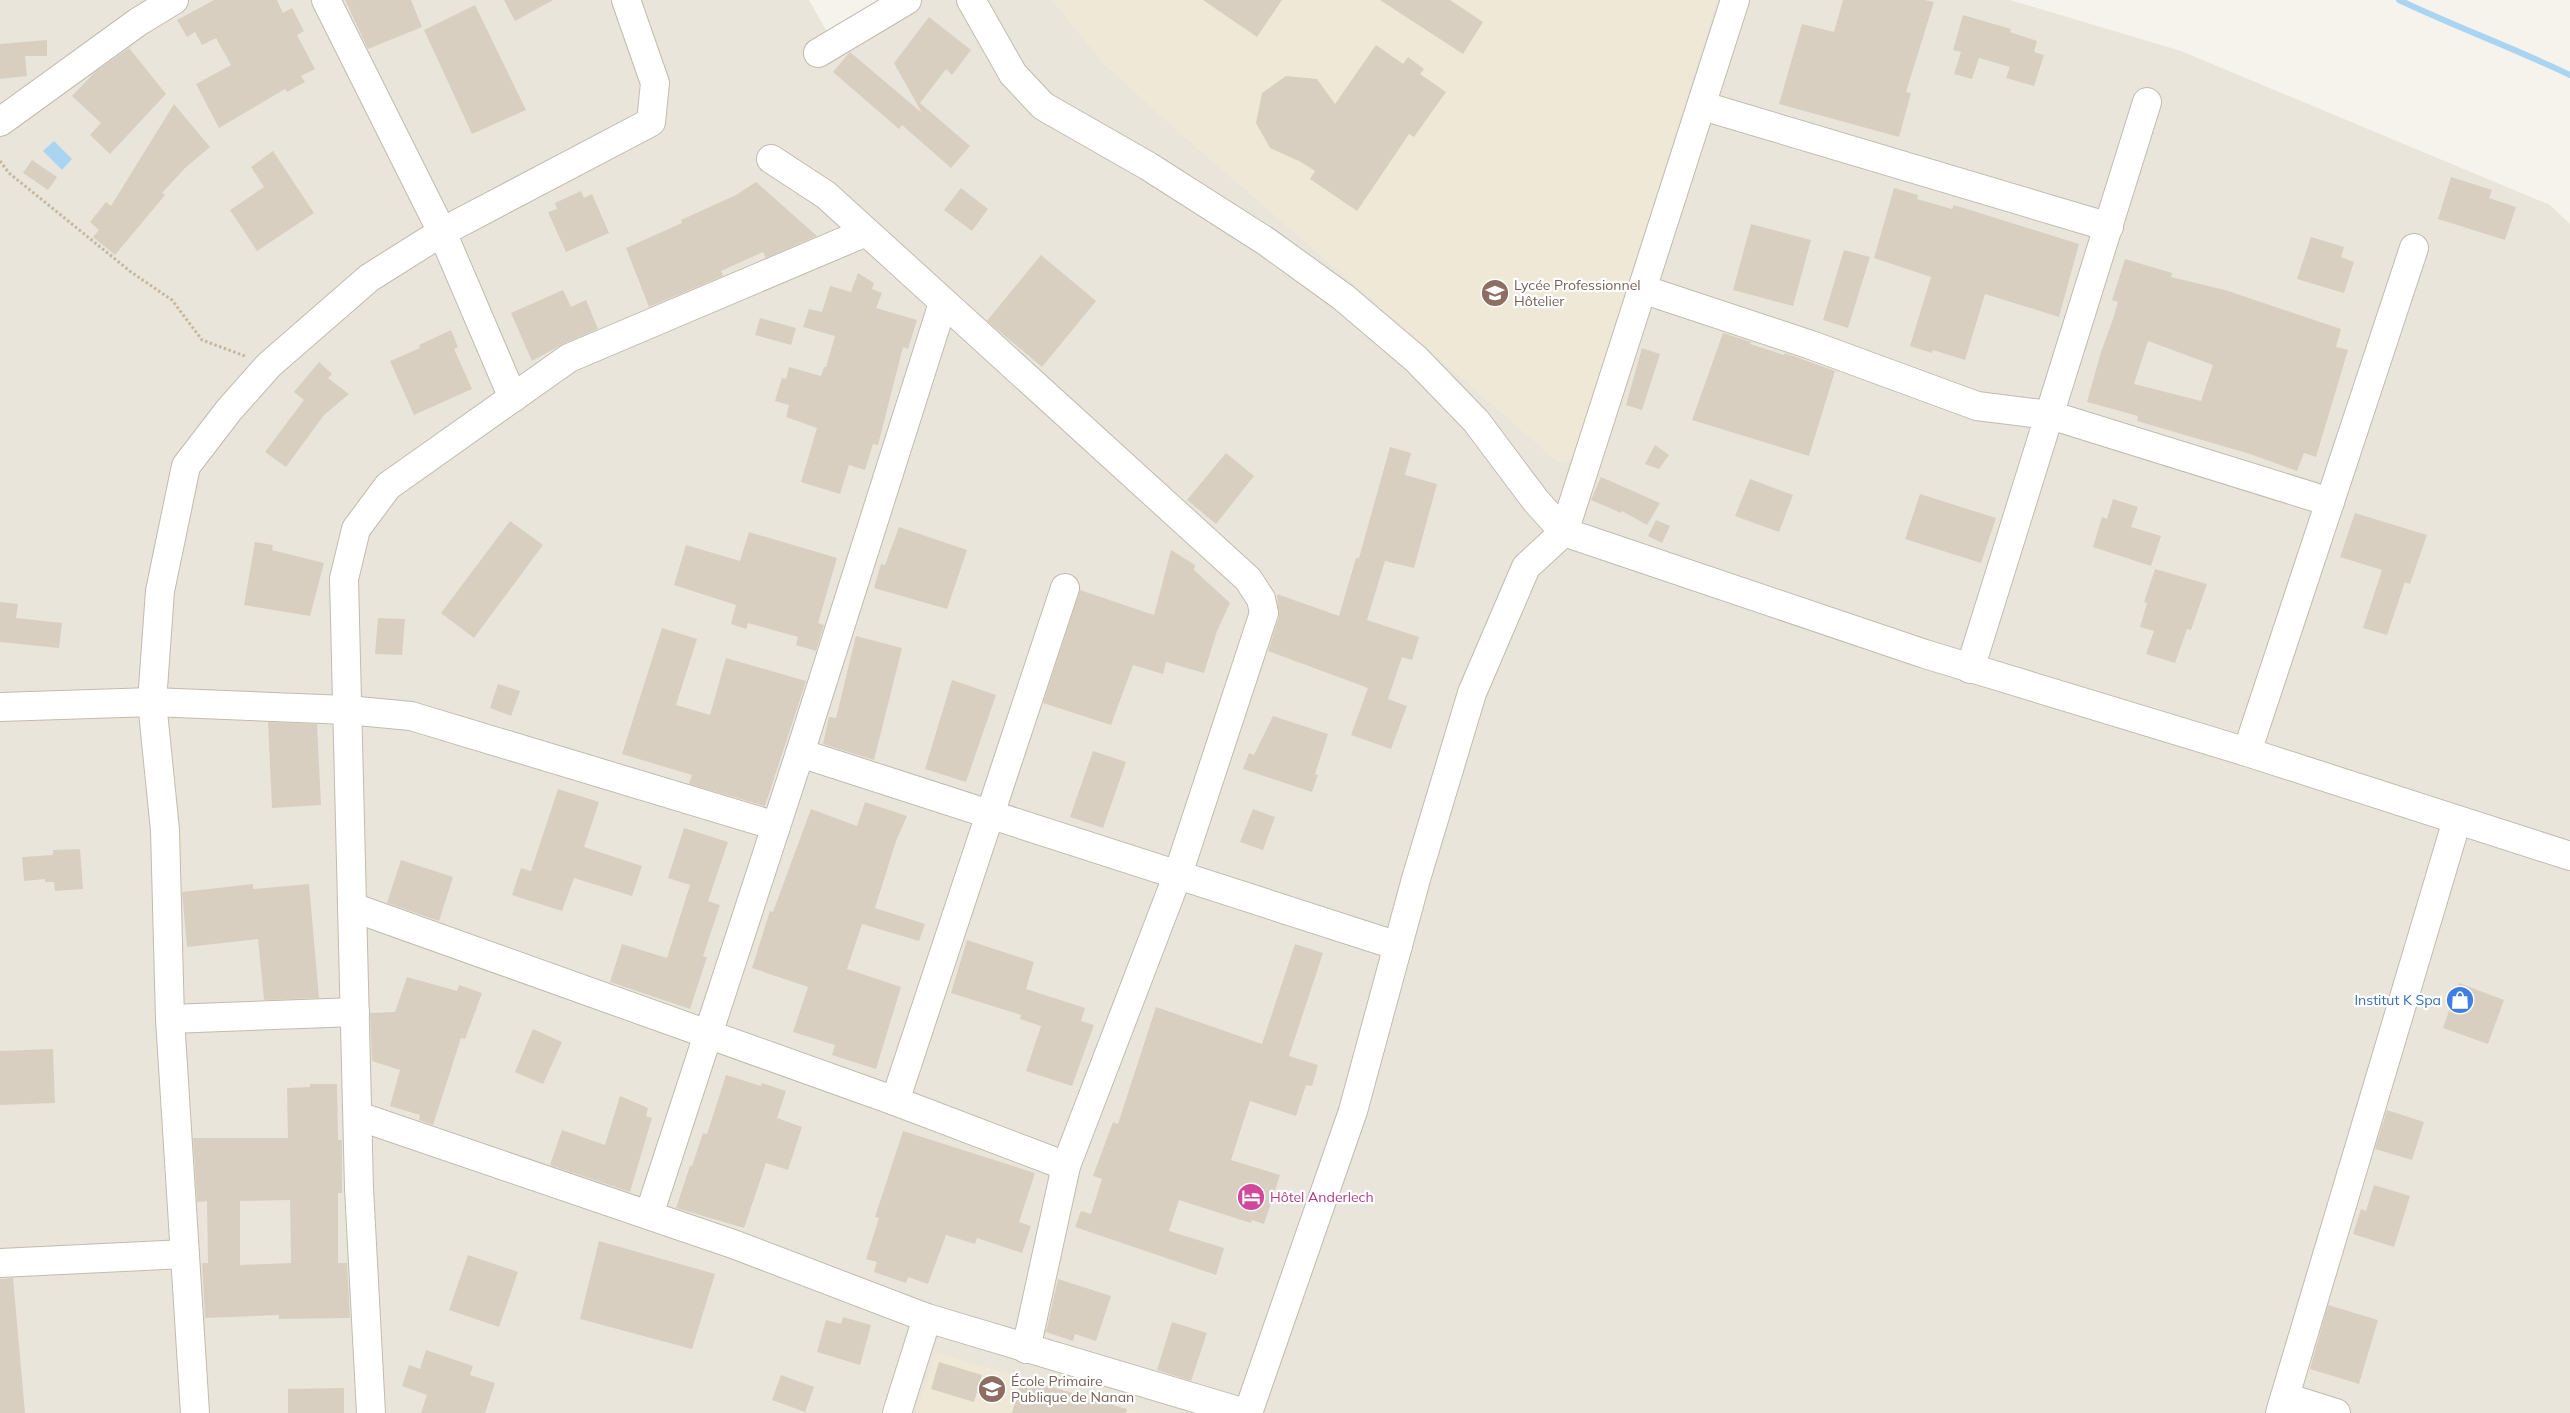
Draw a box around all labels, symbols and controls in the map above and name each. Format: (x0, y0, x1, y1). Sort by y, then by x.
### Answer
place label: Lycée Professionnel Hôtelier (1514, 276, 1641, 310)
school or university icon: Lycée Professionnel Hôtelier (1480, 278, 1510, 308)
shop icon: Institut K Spa (2445, 985, 2475, 1015)
place label: Institut K Spa (2354, 991, 2441, 1009)
hotel icon: Hôtel Anderlech (1236, 1182, 1266, 1212)
place label: Hôtel Anderlech (1270, 1188, 1374, 1206)
place label: École Primaire Publique de Nanan (1011, 1372, 1134, 1406)
school or university icon: École Primaire Publique de Nanan (977, 1374, 1007, 1404)

